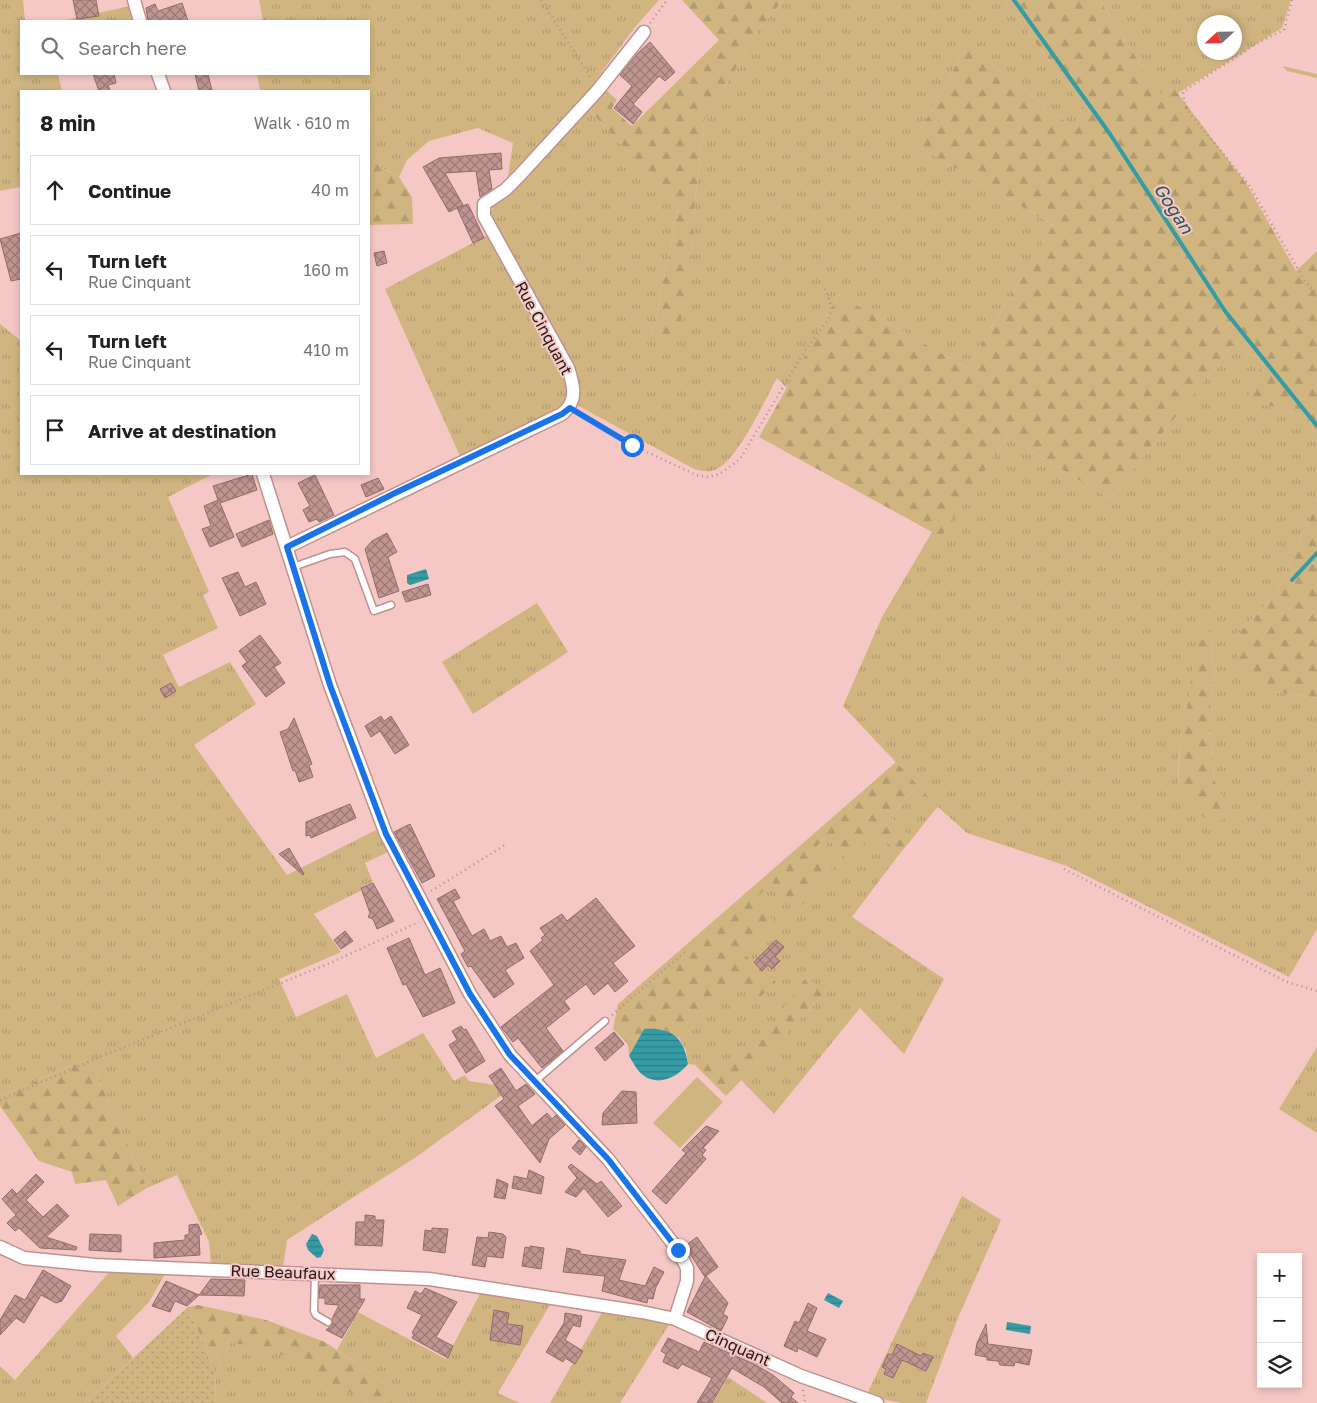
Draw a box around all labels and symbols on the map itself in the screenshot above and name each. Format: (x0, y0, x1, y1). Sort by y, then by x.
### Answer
north arrow (1197, 15, 1242, 60)
water label: Gogan (1150, 179, 1199, 238)
street label: Rue Cinquant (511, 278, 577, 378)
route start (621, 434, 644, 457)
route end (667, 1239, 690, 1262)
street label: Rue Beaufaux (230, 1260, 336, 1284)
street label: Cinquant (702, 1324, 774, 1370)

